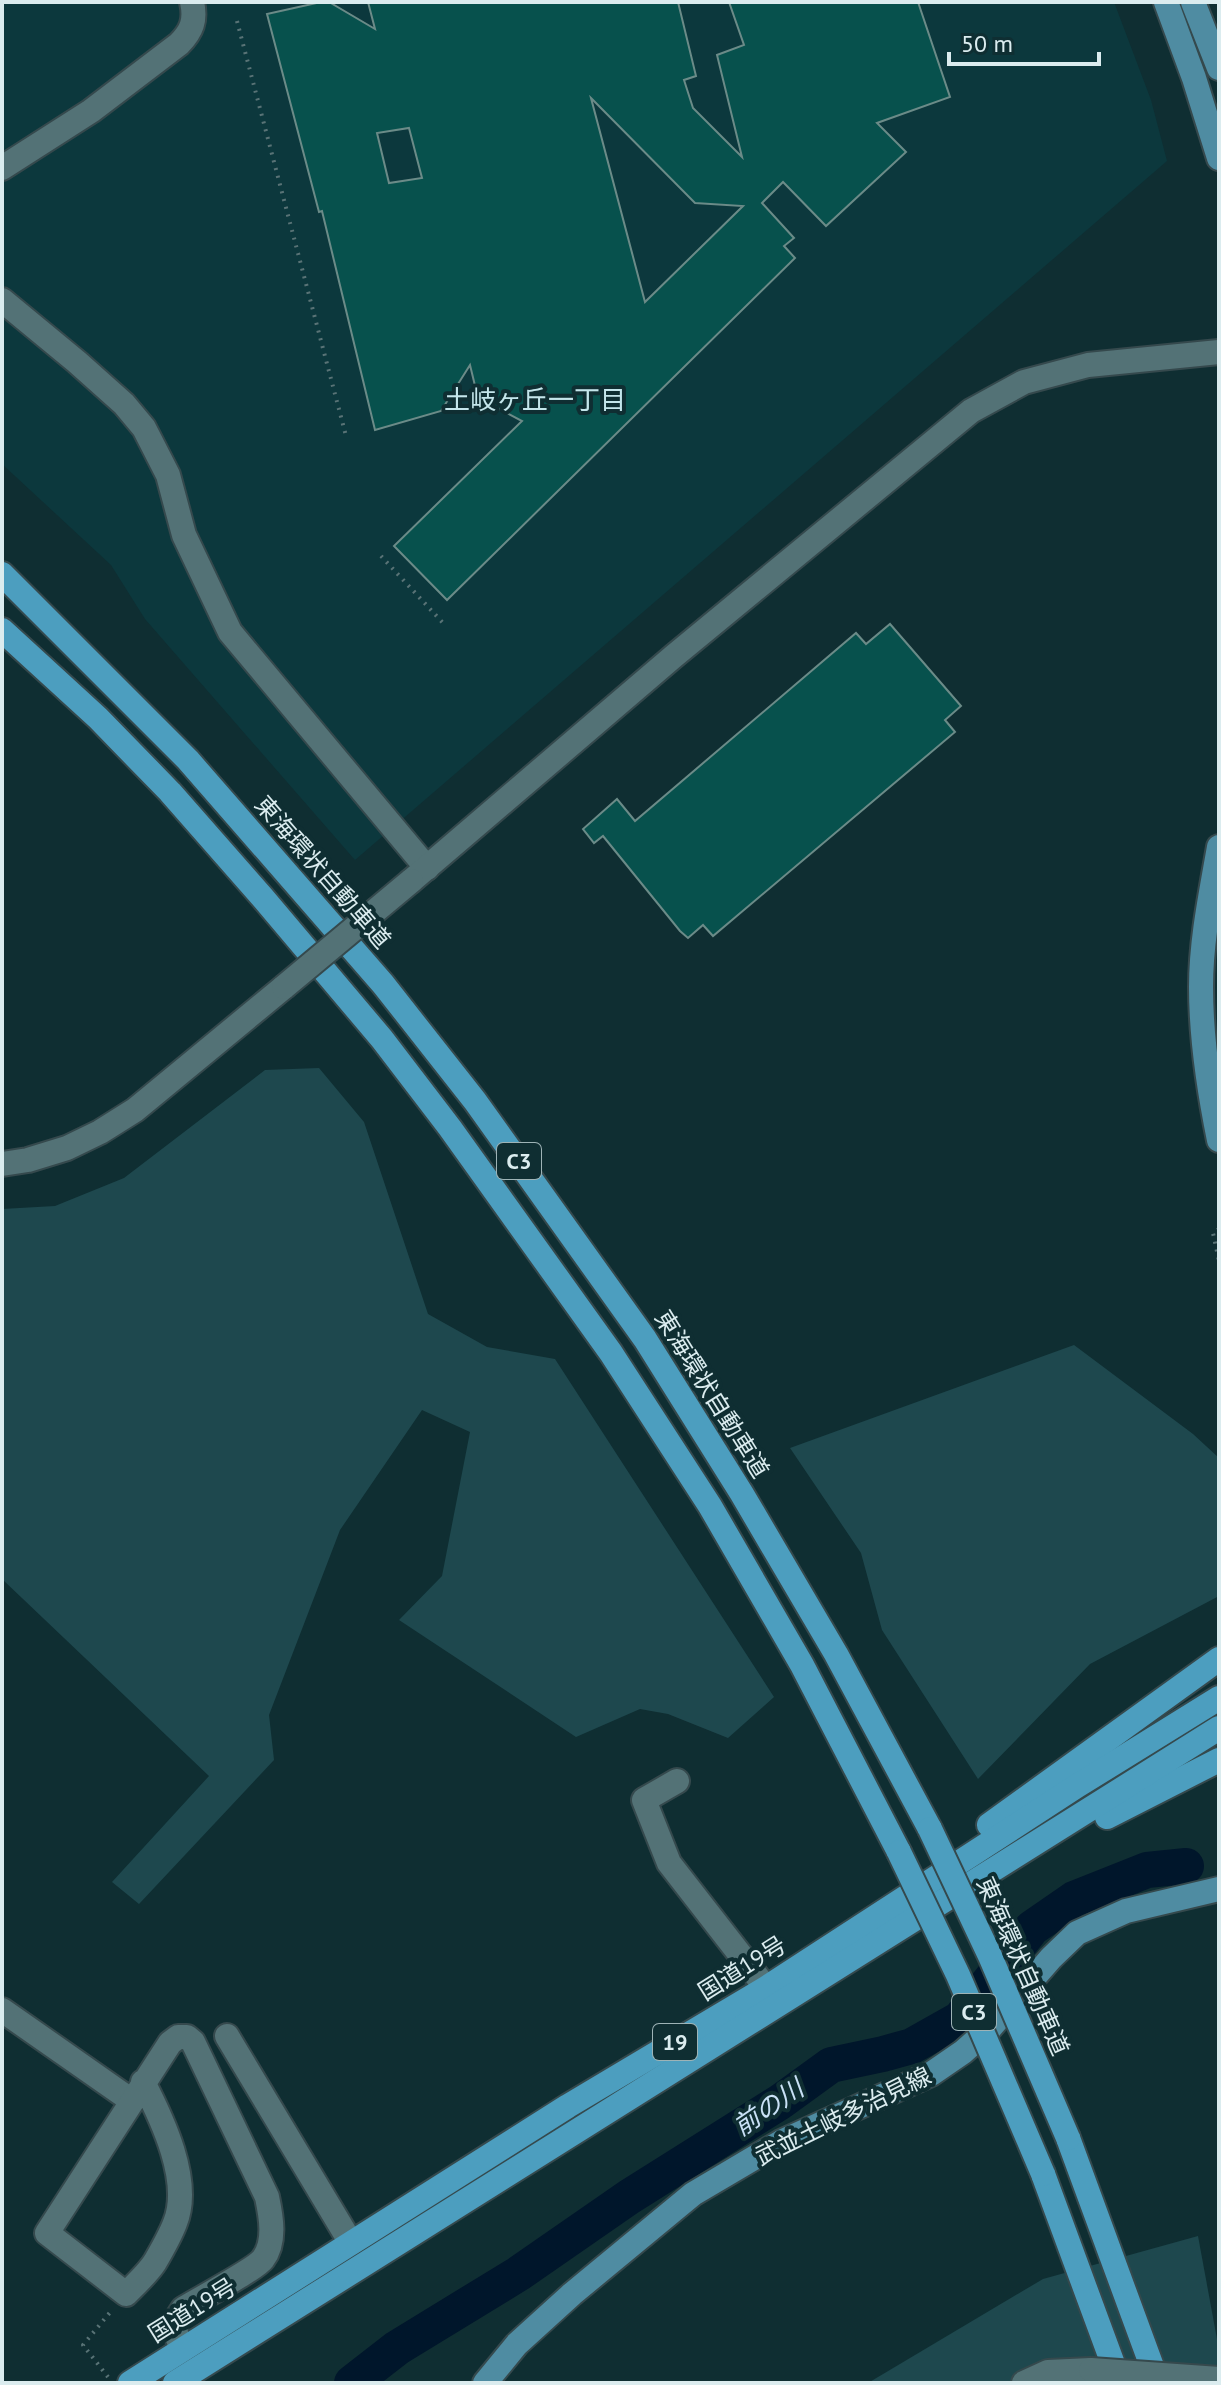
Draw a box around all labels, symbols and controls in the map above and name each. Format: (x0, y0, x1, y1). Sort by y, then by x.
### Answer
scale bar (949, 16, 1099, 66)
text: 50 m (961, 28, 1013, 59)
district label: 土岐ヶ丘一丁目 (444, 383, 626, 416)
street label: 東海環状自動車道 (248, 789, 398, 955)
road number: C3 (497, 1143, 541, 1179)
street label: 東海環状自動車道 (648, 1304, 776, 1484)
street label: 東海環状自動車道 (970, 1872, 1076, 2060)
street label: 国道19号 (692, 1929, 792, 2007)
road number: C3 (952, 1994, 996, 2030)
road number: 19 (653, 2024, 697, 2060)
street label: 武並土岐多治見線 (750, 2060, 936, 2172)
water label: 前の川 (726, 2070, 812, 2142)
street label: 国道19号 (142, 2271, 242, 2349)

